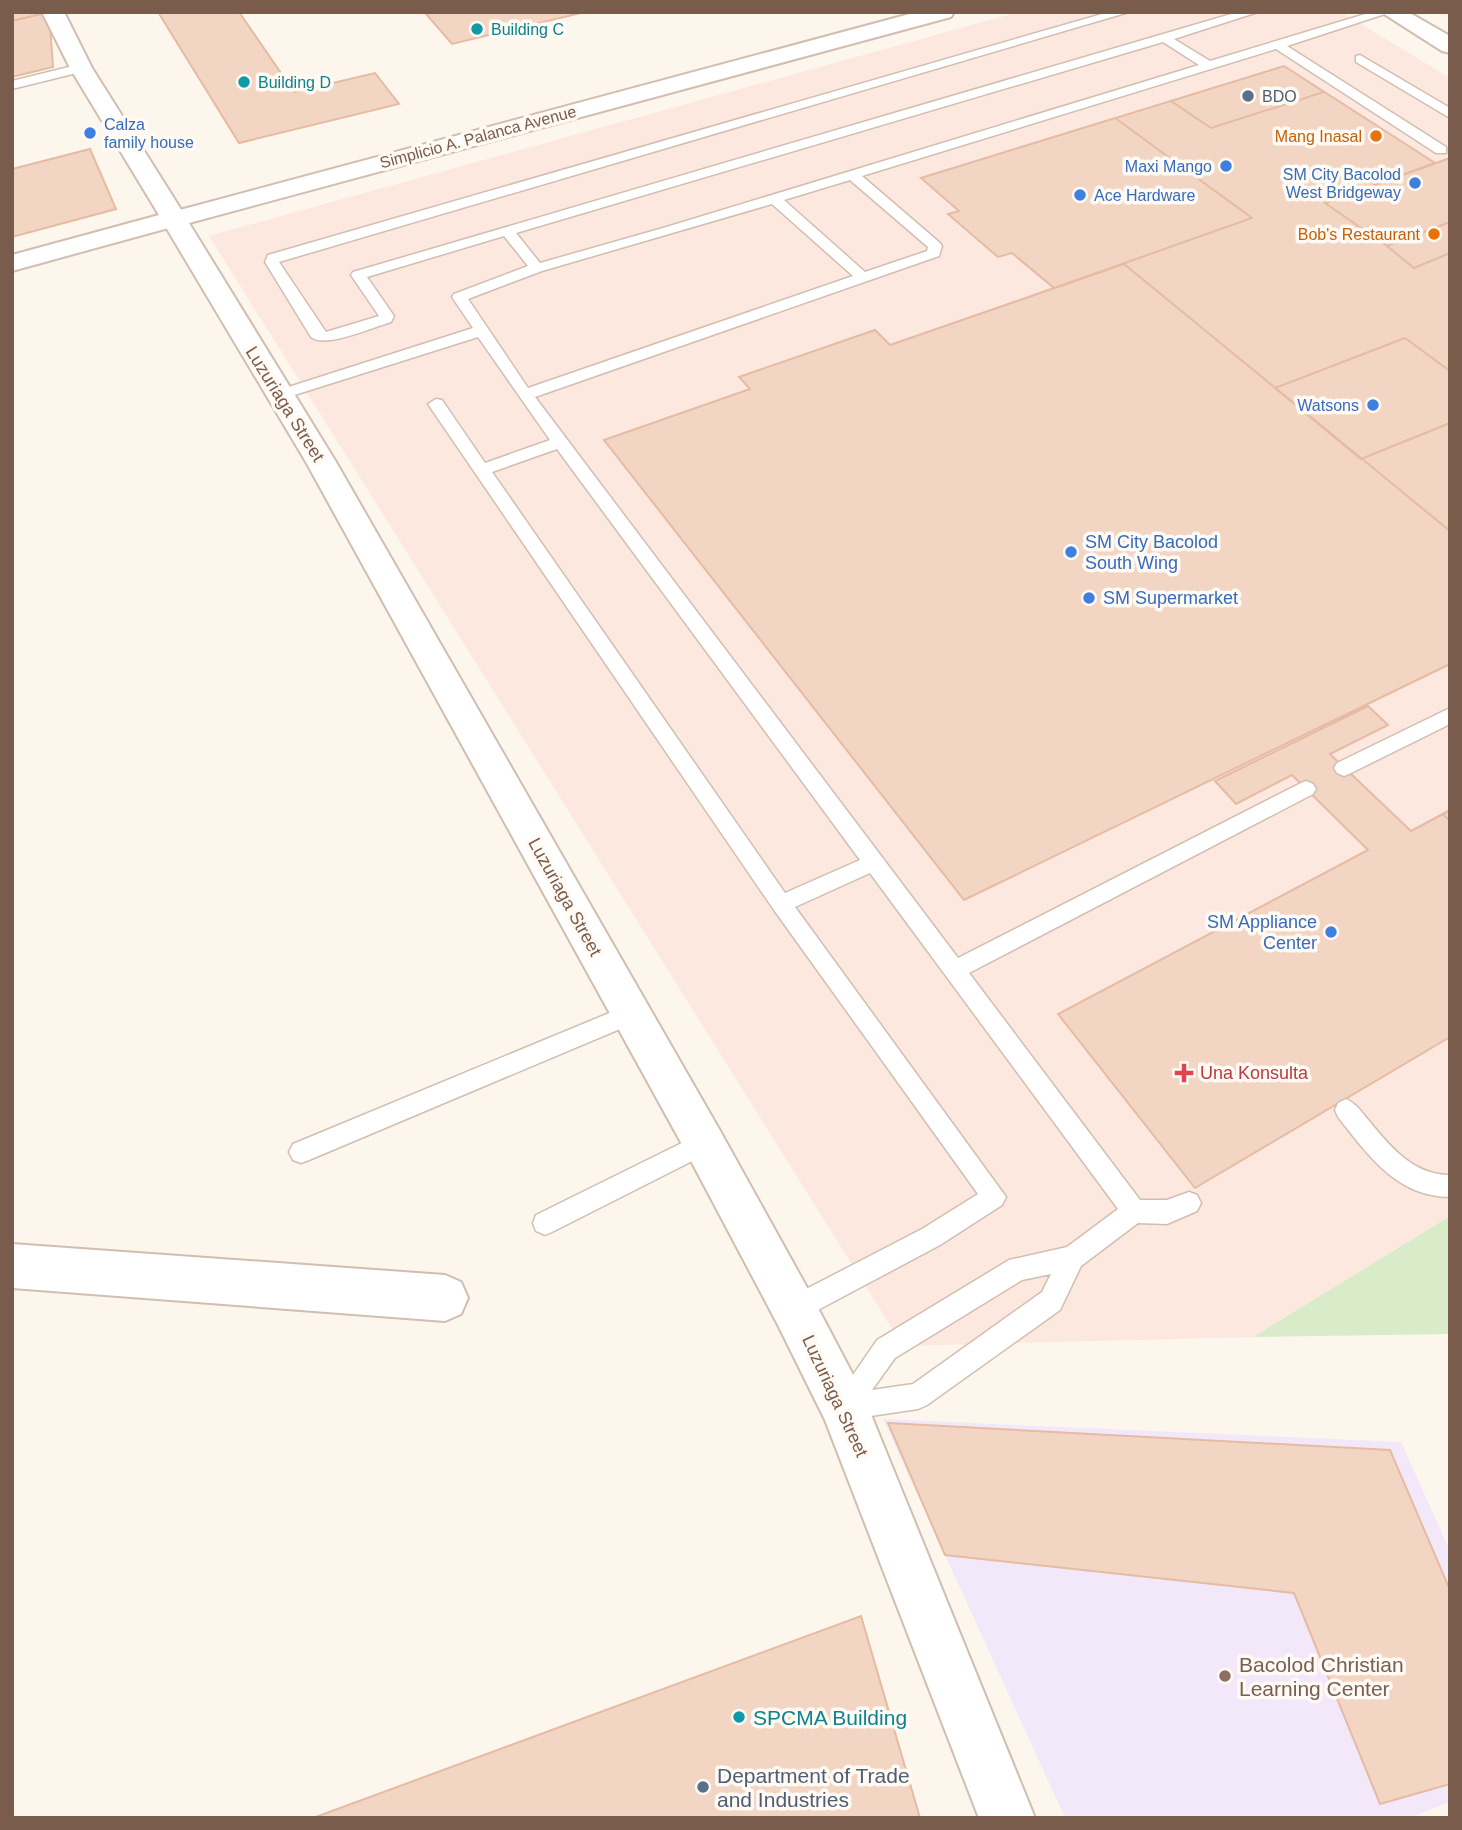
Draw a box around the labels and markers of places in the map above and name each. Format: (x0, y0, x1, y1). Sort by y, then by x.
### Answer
marker: Building C (469, 21, 485, 37)
place label: Building C (491, 21, 564, 38)
marker: Building D (236, 74, 252, 90)
place label: Building D (258, 74, 331, 91)
marker: BDO (1240, 88, 1256, 104)
place label: BDO (1262, 88, 1297, 105)
place label: Calza family house (104, 116, 194, 151)
marker: Calza family house (82, 125, 98, 141)
place label: Mang Inasal (1275, 128, 1362, 145)
marker: Mang Inasal (1368, 128, 1384, 144)
place label: Maxi Mango (1125, 158, 1212, 175)
marker: Maxi Mango (1218, 158, 1234, 174)
place label: SM City Bacolod West Bridgeway (1283, 166, 1401, 201)
marker: SM City Bacolod West Bridgeway (1407, 175, 1423, 191)
marker: Ace Hardware (1072, 187, 1088, 203)
place label: Ace Hardware (1094, 187, 1195, 204)
place label: Bob's Restaurant (1298, 226, 1421, 243)
marker: Bob's Restaurant (1426, 226, 1442, 242)
place label: Watsons (1297, 397, 1359, 414)
marker: Watsons (1365, 397, 1381, 413)
place label: SM City Bacolod South Wing (1085, 532, 1218, 573)
marker: SM City Bacolod South Wing (1063, 544, 1079, 560)
place label: SM Supermarket (1103, 588, 1238, 608)
marker: SM Supermarket (1081, 590, 1097, 606)
place label: SM Appliance Center (1207, 912, 1317, 953)
marker: SM Appliance Center (1323, 924, 1339, 940)
marker: Una Konsulta (1174, 1063, 1194, 1083)
place label: Una Konsulta (1200, 1063, 1309, 1083)
place label: Bacolod Christian Learning Center (1239, 1653, 1404, 1700)
marker: Bacolod Christian Learning Center (1217, 1668, 1233, 1684)
place label: SPCMA Building (753, 1706, 907, 1729)
marker: SPCMA Building (731, 1709, 747, 1725)
place label: Department of Trade and Industries (717, 1764, 910, 1811)
marker: Department of Trade and Industries (695, 1779, 711, 1795)

